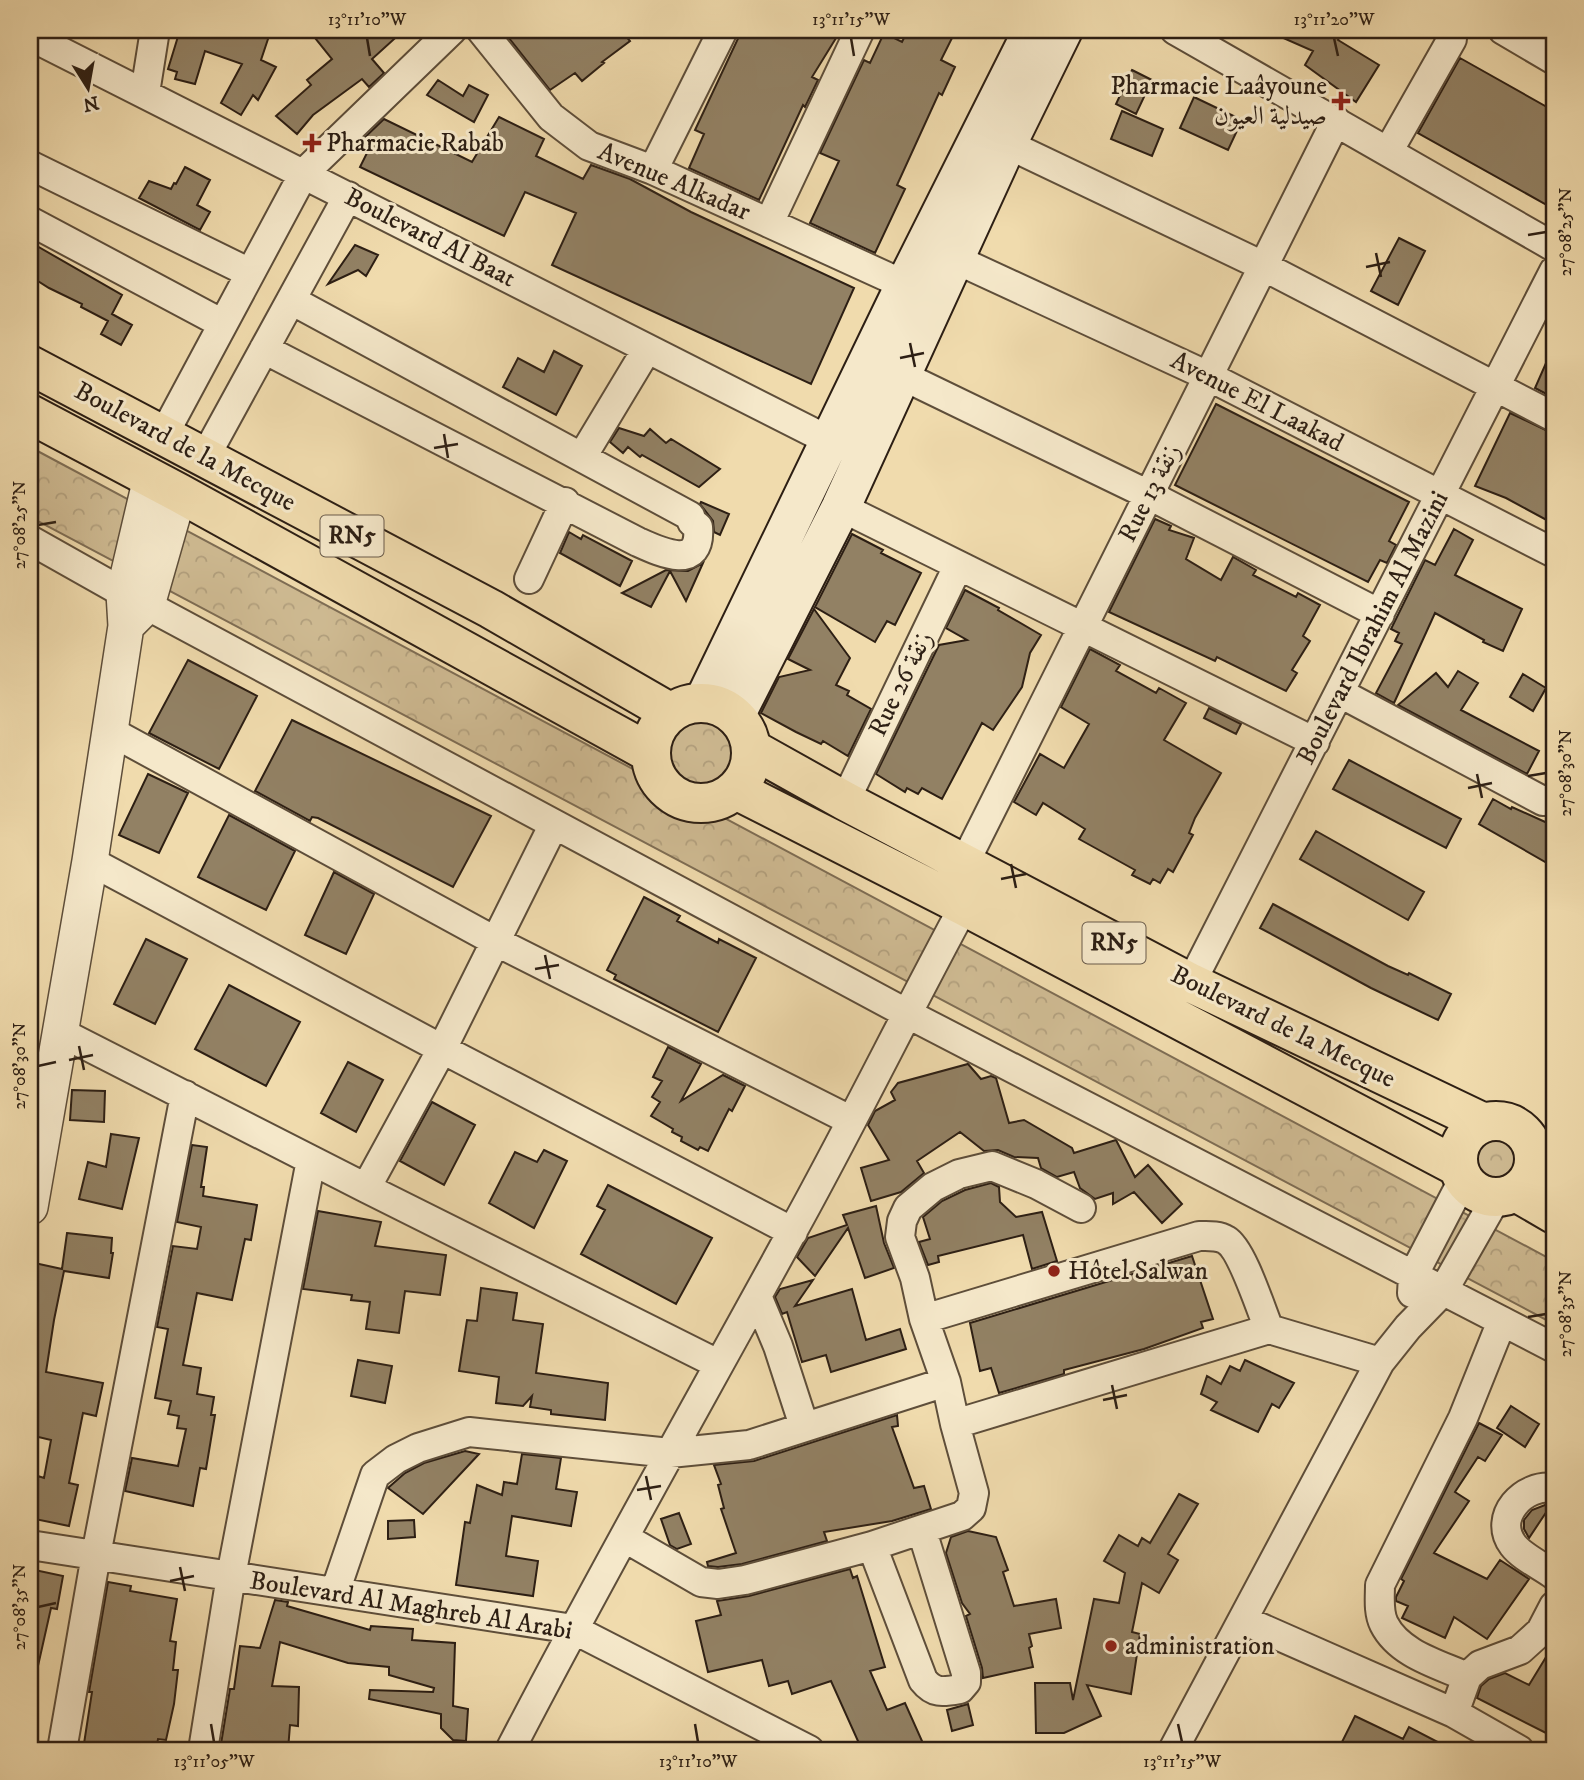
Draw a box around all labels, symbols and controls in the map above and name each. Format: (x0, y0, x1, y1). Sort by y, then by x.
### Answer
text: 13°11'10"W (328, 9, 407, 31)
text: 13°11'15"W (812, 9, 890, 31)
text: 13°11'20"W (1294, 9, 1375, 31)
north arrow (52, 52, 122, 122)
place label: Pharmacie Laâyoune صيدلية العيون (1110, 70, 1327, 133)
text: N (81, 90, 101, 116)
marker: Pharmacie Laâyoune صيدلية العيون (1333, 93, 1349, 109)
place label: Pharmacie Rabab (326, 127, 504, 160)
marker: Pharmacie Rabab (304, 135, 320, 151)
street label: Avenue Alkadar (593, 135, 756, 229)
street label: Boulevard Al Baat (339, 181, 521, 295)
text: 27°08'25"N (1555, 188, 1577, 276)
street label: Avenue El Laakad (1165, 344, 1349, 460)
street label: Boulevard de la Mecque (69, 375, 301, 519)
street label: Rue 13 زنقة (1111, 438, 1189, 548)
text: 27°08'25"N (9, 481, 31, 569)
street label: Boulevard Ibrahim Al Mazini (1290, 486, 1456, 770)
road number: RN5 (320, 516, 384, 556)
street label: Rue 26 زنقة (861, 626, 941, 742)
text: 27°08'30"N (1555, 729, 1577, 817)
road number: RN5 (1082, 923, 1146, 964)
street label: Boulevard de la Mecque (1165, 958, 1401, 1096)
text: 27°08'30"N (9, 1022, 31, 1110)
place label: Hôtel Salwan (1068, 1255, 1208, 1288)
marker: Hôtel Salwan (1046, 1263, 1062, 1279)
text: 27°08'35"N (1555, 1271, 1577, 1357)
text: 27°08'35"N (9, 1564, 31, 1650)
street label: Boulevard Al Maghreb Al Arabi (247, 1564, 575, 1648)
place label: administration (1125, 1630, 1275, 1663)
marker: administration (1103, 1638, 1119, 1654)
text: 13°11'05"W (174, 1751, 255, 1773)
text: 13°11'10"W (659, 1751, 738, 1773)
text: 13°11'15"W (1143, 1751, 1221, 1773)

